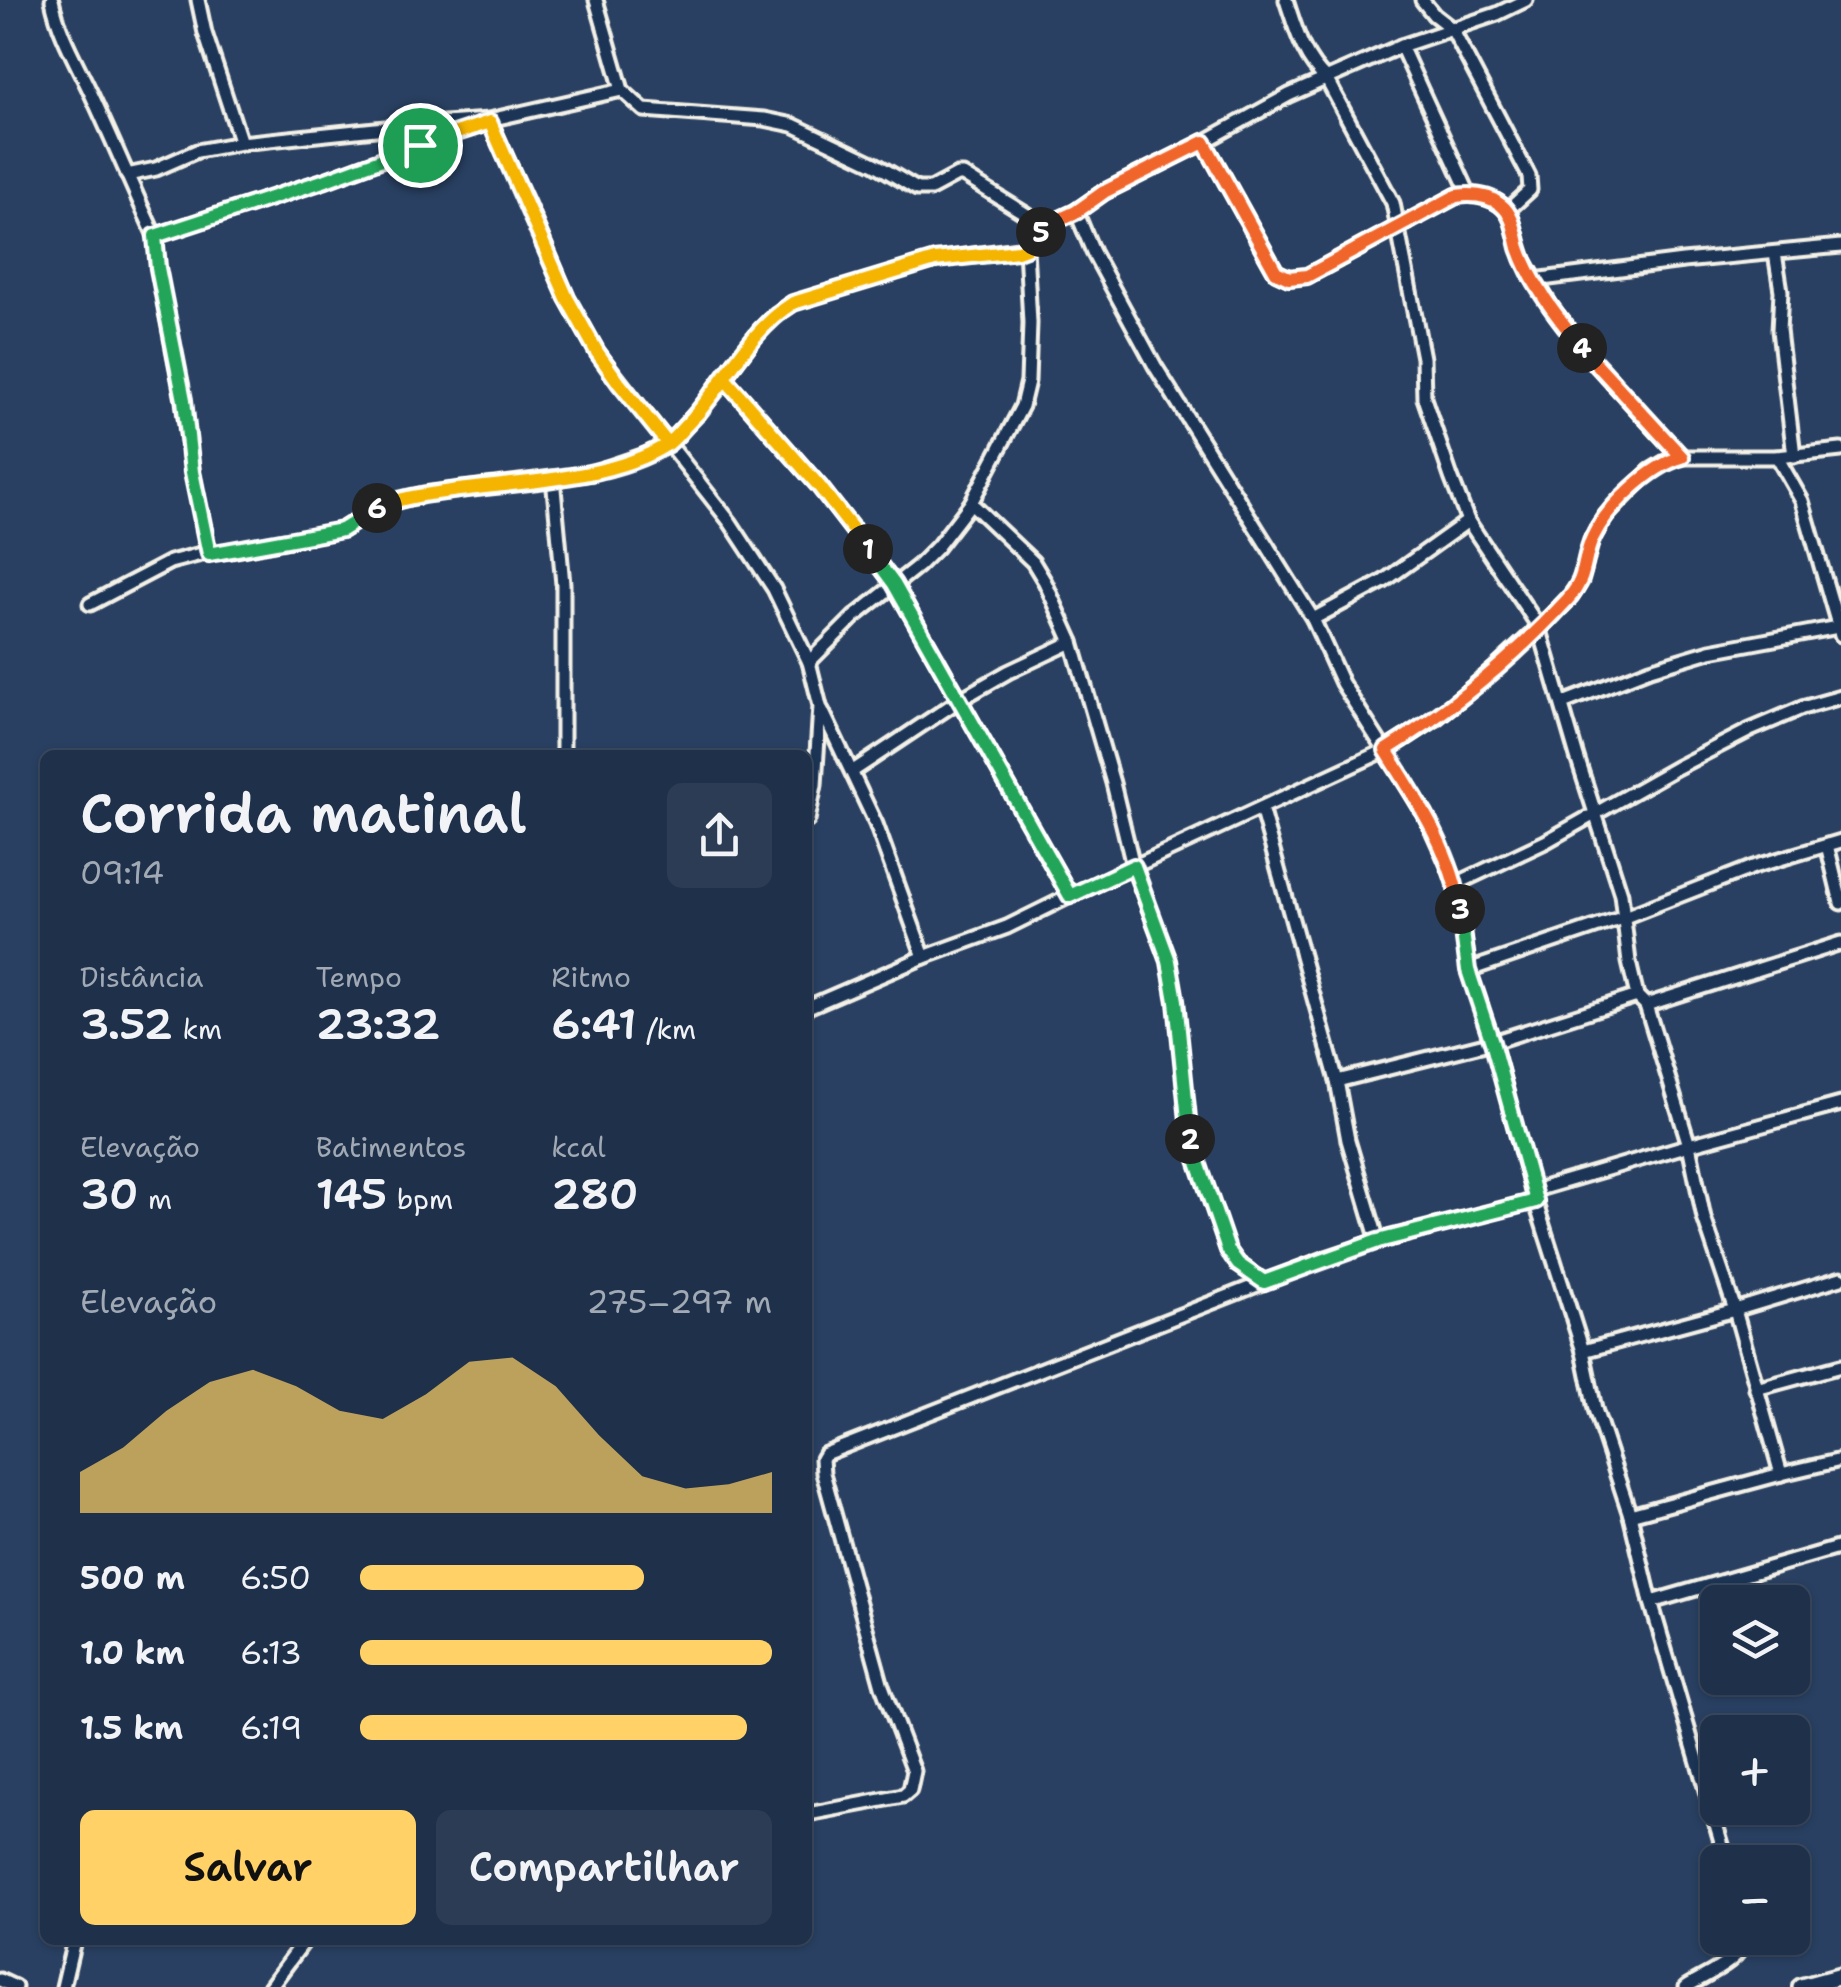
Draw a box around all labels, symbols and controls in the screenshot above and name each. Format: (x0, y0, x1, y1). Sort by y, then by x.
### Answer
pin (378, 103, 463, 188)
icon: arrive (393, 118, 448, 173)
pin: 5 (1016, 207, 1066, 257)
text: 5 (1032, 213, 1050, 251)
pin: 4 (1557, 323, 1607, 373)
text: 4 (1572, 329, 1592, 367)
pin: 6 (352, 483, 402, 533)
text: 6 (367, 489, 387, 527)
pin: 1 (843, 524, 893, 574)
text: 1 (862, 530, 874, 568)
text: Corrida matinal (80, 776, 527, 850)
button: share (667, 783, 772, 888)
text: 09:14 (80, 851, 164, 894)
pin: 3 (1435, 884, 1485, 934)
text: 3 (1450, 890, 1470, 928)
text: Distância (80, 958, 203, 996)
text: Tempo (316, 958, 402, 996)
text: Ritmo (551, 958, 631, 996)
text: 3.52 (80, 996, 173, 1052)
text: 23:32 (316, 996, 440, 1052)
text: 6:41 (551, 996, 637, 1052)
text: km (173, 1010, 222, 1048)
text: /km (637, 1010, 696, 1048)
pin: 2 (1165, 1114, 1215, 1164)
text: 2 (1180, 1120, 1200, 1158)
text: Elevação (80, 1128, 200, 1166)
text: Batimentos (316, 1128, 466, 1166)
text: kcal (551, 1128, 606, 1166)
text: 30 (80, 1166, 138, 1222)
text: 145 (316, 1166, 387, 1222)
text: 280 (551, 1166, 638, 1222)
text: m (138, 1180, 172, 1218)
text: bpm (387, 1180, 453, 1218)
text: Elevação (80, 1280, 217, 1323)
text: 275–297 m (586, 1280, 772, 1323)
text: 500 m (80, 1556, 185, 1599)
text: 6:50 (240, 1556, 311, 1599)
map controls (1700, 1585, 1810, 1955)
button: layers (1700, 1585, 1810, 1695)
text: 1.0 km (80, 1631, 185, 1674)
text: 6:13 (240, 1631, 302, 1674)
text: 1.5 km (80, 1706, 183, 1749)
text: 6:19 (240, 1706, 302, 1749)
button: + (1700, 1715, 1810, 1825)
button: Salvar (80, 1810, 416, 1925)
button: Compartilhar (436, 1810, 772, 1925)
button: − (1700, 1845, 1810, 1955)

